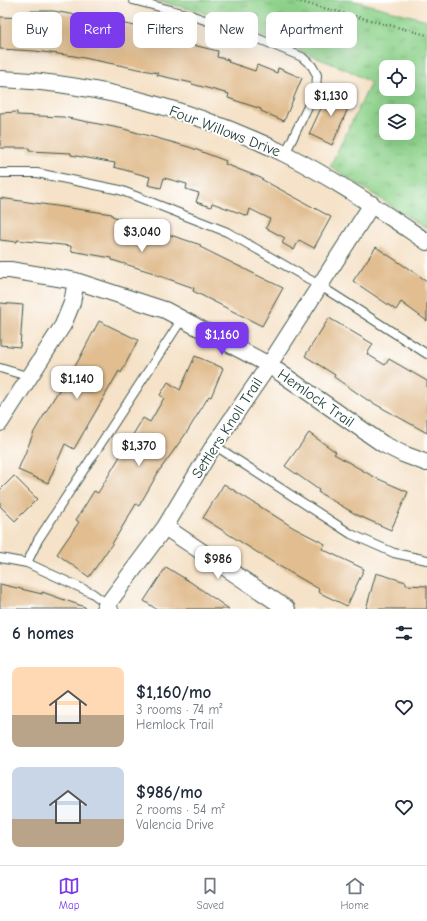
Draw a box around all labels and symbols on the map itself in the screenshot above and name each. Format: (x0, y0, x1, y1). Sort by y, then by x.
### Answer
pin: $1,130 (298, 83, 364, 117)
street label: Four Willows Drive (167, 102, 284, 161)
pin: $3,040 (109, 219, 175, 253)
pin: $1,160 (189, 322, 255, 356)
street label: Hemlock Trail (274, 365, 358, 431)
pin: $1,140 (44, 366, 110, 400)
street label: Settlers Knoll Trail (188, 374, 266, 482)
pin: $1,370 (106, 433, 172, 467)
pin: $986 (194, 546, 242, 580)

